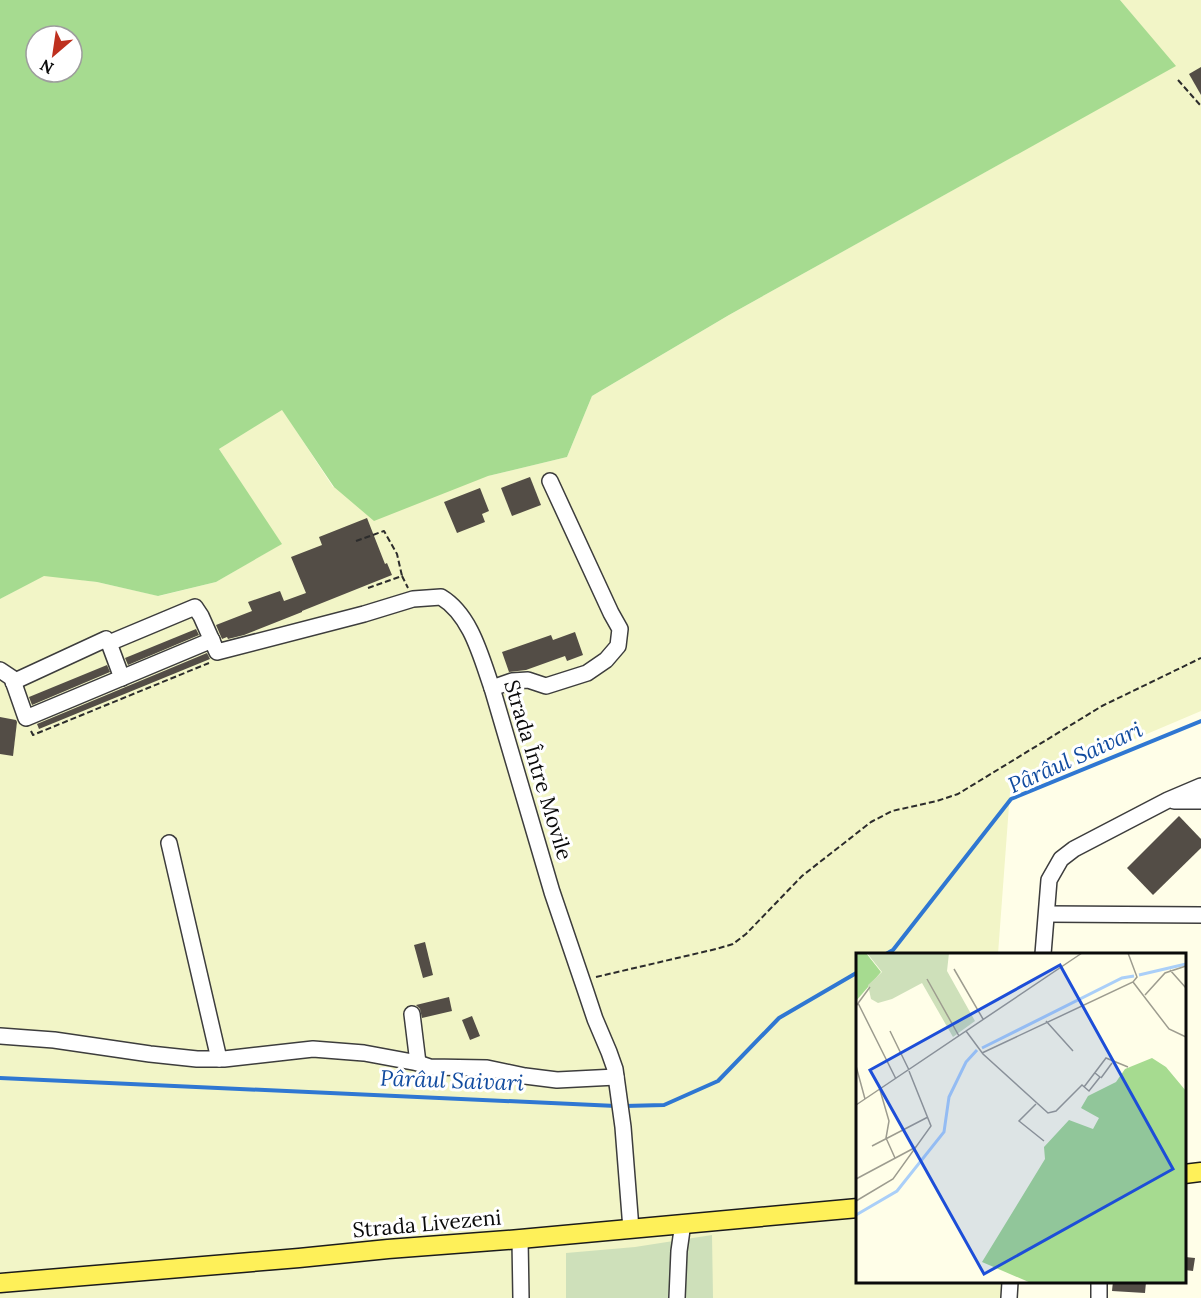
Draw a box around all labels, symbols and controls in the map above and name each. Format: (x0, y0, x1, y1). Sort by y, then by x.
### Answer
north arrow (24, 24, 84, 84)
text: N (36, 55, 57, 79)
street label: Strada Între Movile (498, 677, 579, 863)
water label: Pârâul Saivari (1004, 715, 1146, 799)
inset map (856, 953, 1186, 1283)
water label: Pârâul Saivari (380, 1063, 524, 1097)
street label: Strada Livezeni (351, 1204, 503, 1243)

